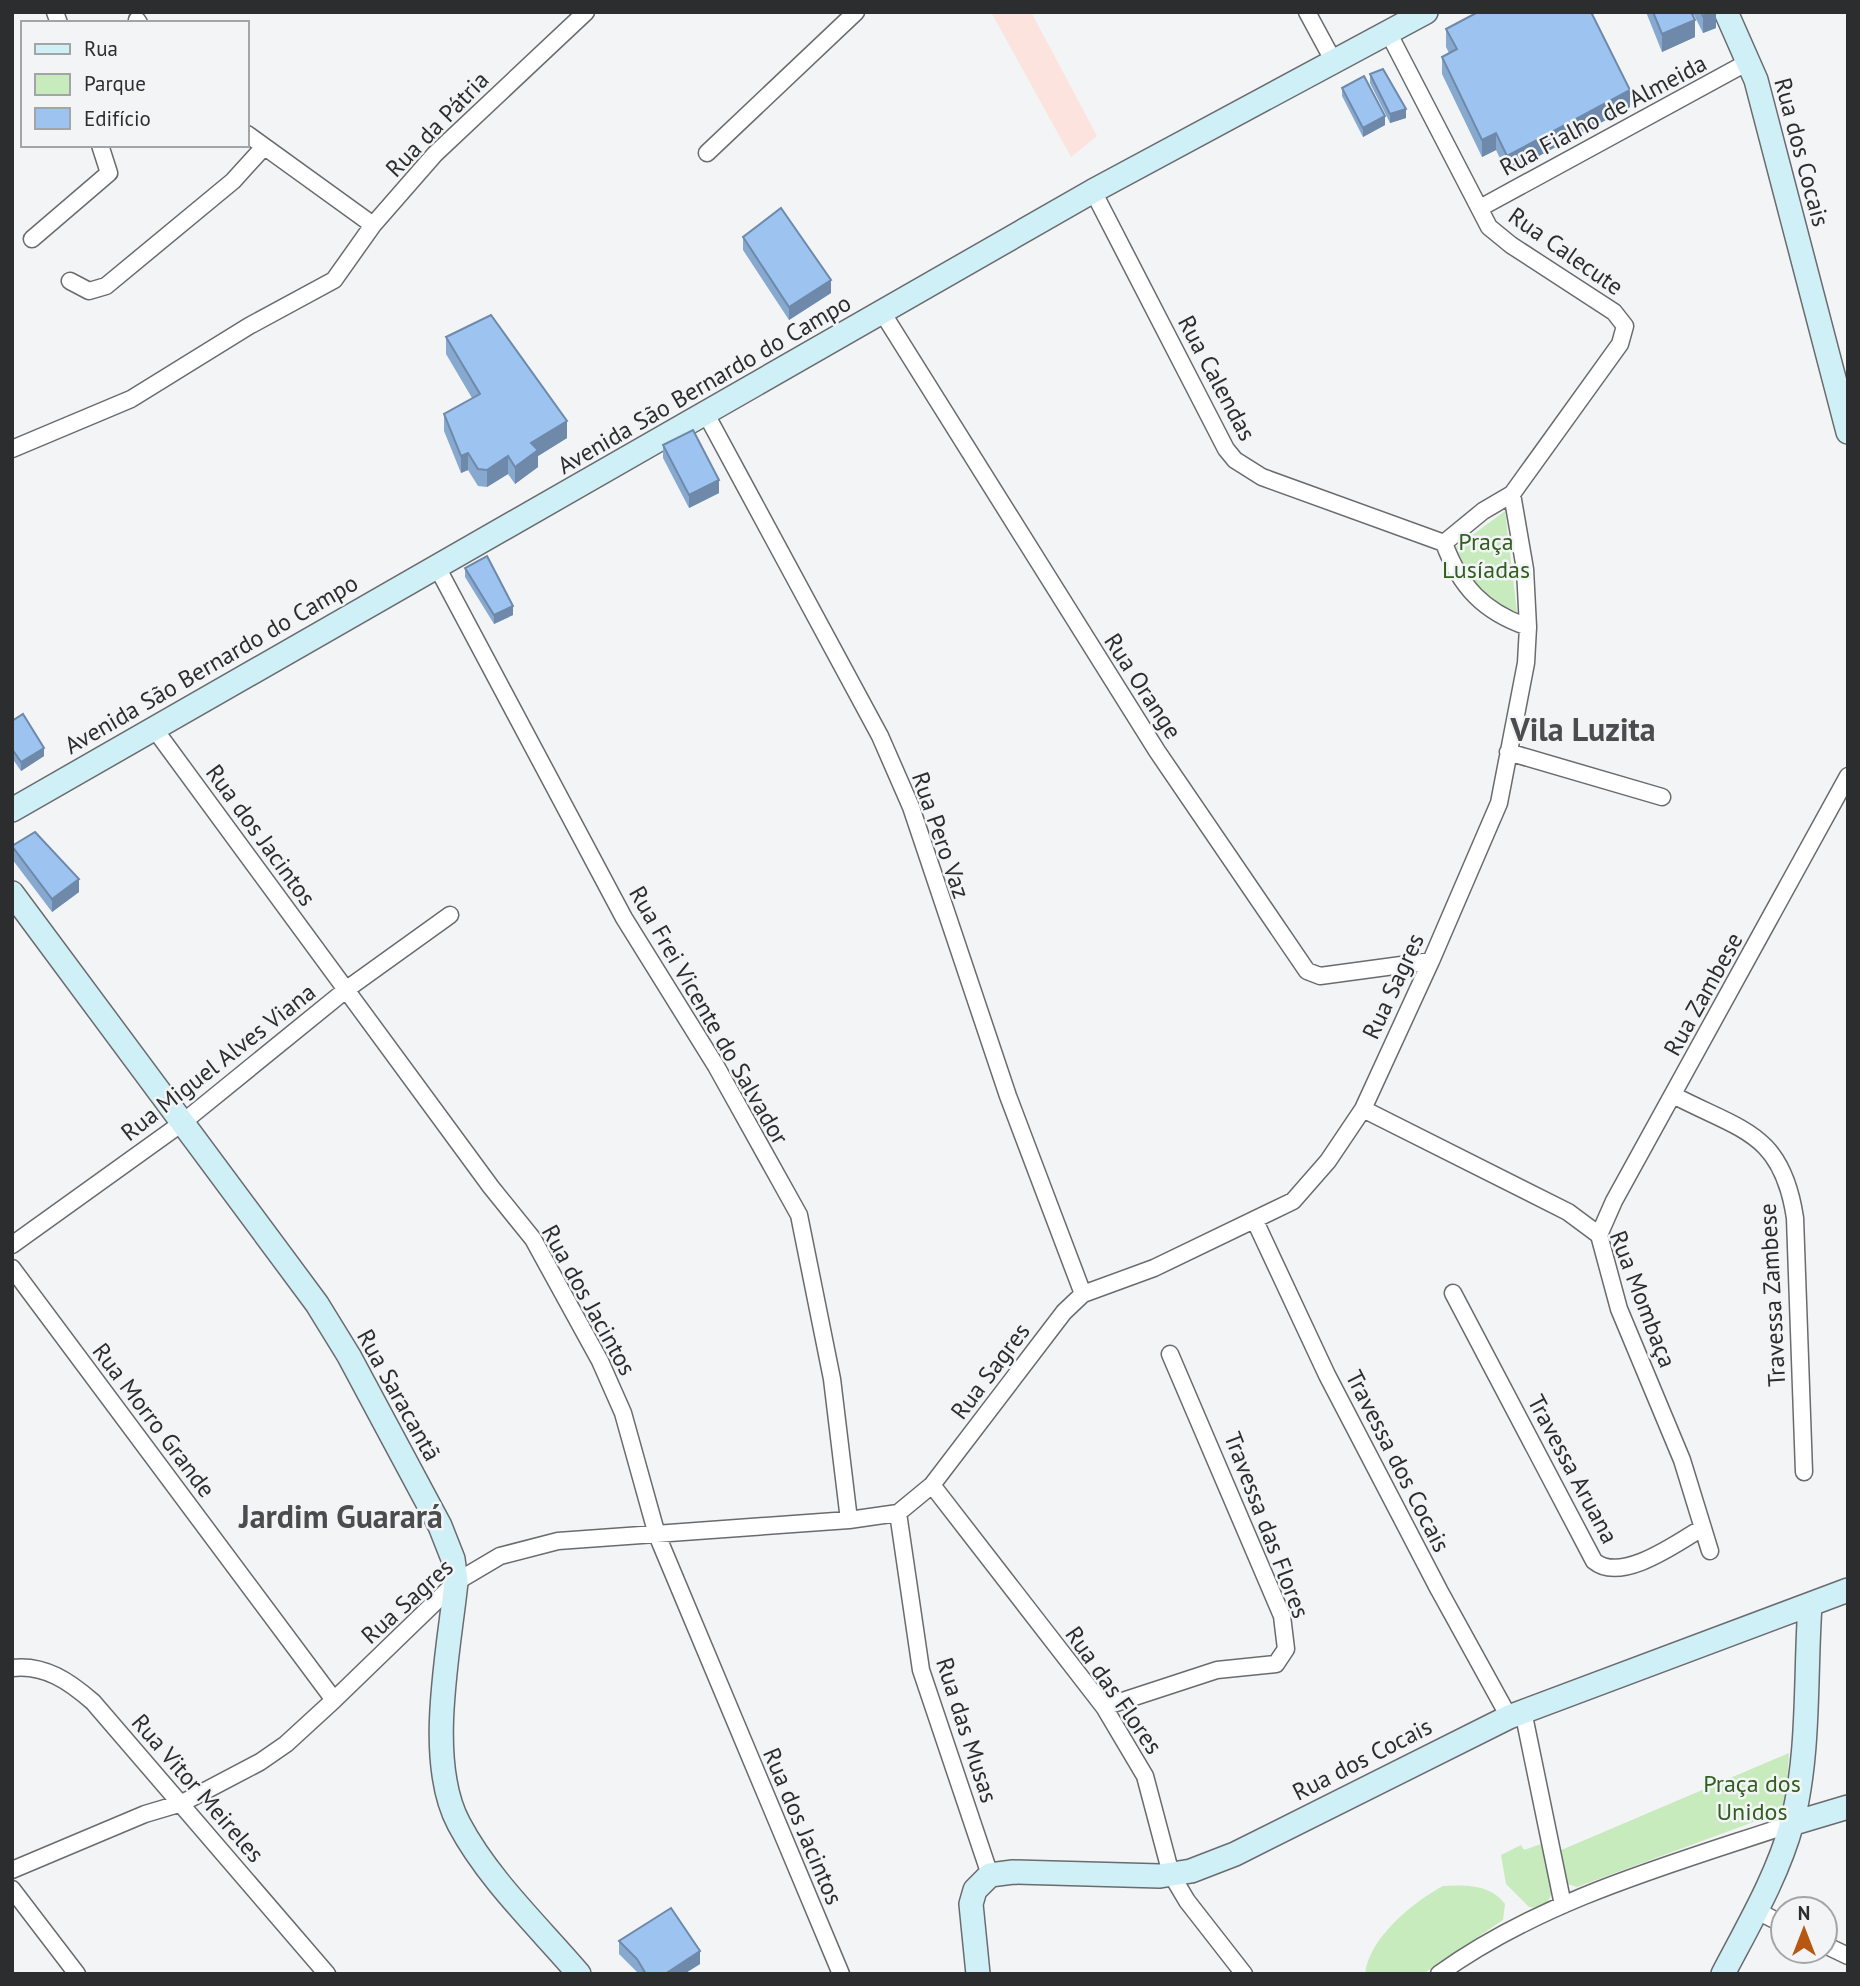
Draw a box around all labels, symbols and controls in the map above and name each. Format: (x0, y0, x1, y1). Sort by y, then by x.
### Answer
legend (21, 21, 248, 147)
text: Rua (84, 35, 118, 62)
street label: Rua Fialho de Almeida (1494, 47, 1712, 183)
street label: Rua da Pátria (379, 64, 495, 184)
text: Parque (84, 70, 146, 97)
street label: Rua dos Cocais (1767, 74, 1837, 230)
text: Edifício (84, 105, 151, 132)
street label: Rua Calecute (1503, 200, 1629, 302)
street label: Avenida São Bernardo do Campo (552, 287, 856, 481)
street label: Rua Calendas (1171, 310, 1263, 446)
park label: Praça Lusíadas (1442, 526, 1530, 585)
street label: Avenida São Bernardo do Campo (59, 567, 363, 761)
street label: Rua Orange (1097, 627, 1189, 745)
district label: Vila Luzita (1509, 708, 1656, 750)
street label: Rua dos Jacintos (199, 758, 323, 912)
street label: Rua Pero Vaz (905, 768, 977, 902)
street label: Rua Frei Vicente do Salvador (622, 880, 796, 1150)
street label: Rua Zambese (1656, 927, 1750, 1061)
street label: Rua Sagres (1355, 928, 1431, 1044)
street label: Rua Miguel Alves Viana (114, 976, 322, 1148)
street label: Travessa Zambese (1752, 1202, 1792, 1388)
street label: Rua dos Jacintos (535, 1219, 643, 1381)
street label: Rua Mombaça (1603, 1226, 1683, 1372)
street label: Rua Sagres (944, 1316, 1036, 1426)
street label: Rua Saracantã (350, 1324, 448, 1466)
street label: Rua Morro Grande (86, 1337, 222, 1503)
street label: Travessa dos Cocais (1339, 1365, 1457, 1557)
street label: Travessa Aruana (1521, 1389, 1625, 1549)
street label: Travessa das Flores (1217, 1428, 1317, 1622)
district label: Jardim Guarará (238, 1495, 443, 1537)
street label: Rua Sagres (355, 1552, 459, 1650)
street label: Rua das Flores (1058, 1620, 1170, 1760)
street label: Rua das Musas (929, 1654, 1005, 1806)
street label: Rua Vitor Meireles (125, 1707, 271, 1869)
street label: Rua dos Cocais (1287, 1711, 1437, 1807)
street label: Rua dos Jacintos (756, 1743, 850, 1909)
park label: Praça dos Unidos (1703, 1768, 1801, 1827)
north arrow (1769, 1895, 1839, 1965)
text: N (1798, 1901, 1810, 1925)

